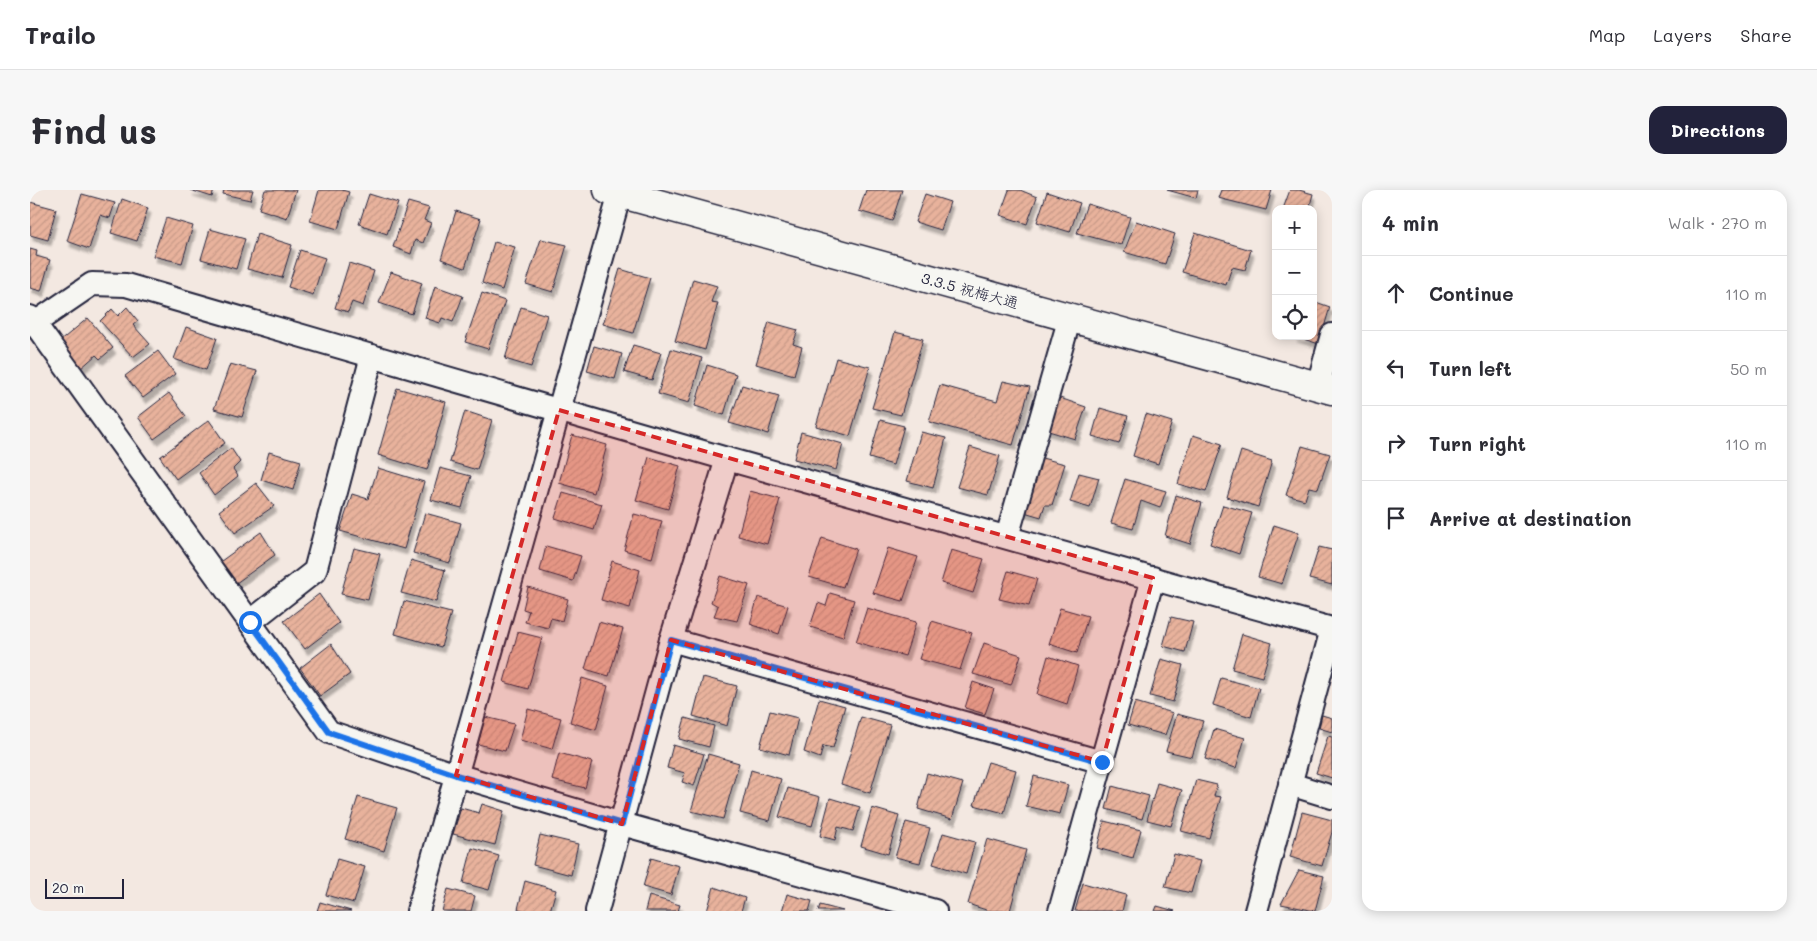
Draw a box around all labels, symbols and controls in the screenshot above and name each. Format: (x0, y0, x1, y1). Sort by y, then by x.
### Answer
text: Trailo (25, 19, 96, 50)
text: Map (1589, 23, 1625, 47)
text: Layers (1653, 23, 1712, 47)
text: Share (1740, 23, 1792, 47)
button: Directions (1649, 106, 1787, 154)
text: Find us (30, 107, 157, 153)
map controls (1272, 205, 1317, 340)
button: + (1272, 205, 1317, 250)
text: 4 min (1382, 209, 1439, 236)
text: Walk · 270 m (1668, 212, 1767, 233)
button: − (1272, 250, 1317, 295)
street label: 3.3.5 祝梅大通 (919, 267, 1021, 313)
icon: ahead (1382, 279, 1410, 307)
text: Continue (1429, 281, 1514, 306)
text: 110 m (1725, 283, 1767, 304)
button: locate (1272, 295, 1317, 340)
icon: left (1382, 354, 1410, 382)
text: Turn left (1429, 356, 1512, 381)
text: 50 m (1730, 358, 1767, 379)
icon: right (1382, 429, 1410, 457)
text: Turn right (1429, 431, 1526, 456)
text: 110 m (1725, 433, 1767, 454)
icon: arrive (1382, 504, 1410, 532)
text: Arrive at destination (1429, 506, 1632, 531)
route start (239, 611, 262, 634)
route end (1091, 751, 1114, 774)
scale bar (45, 876, 124, 899)
text: 20 m (52, 878, 84, 897)

